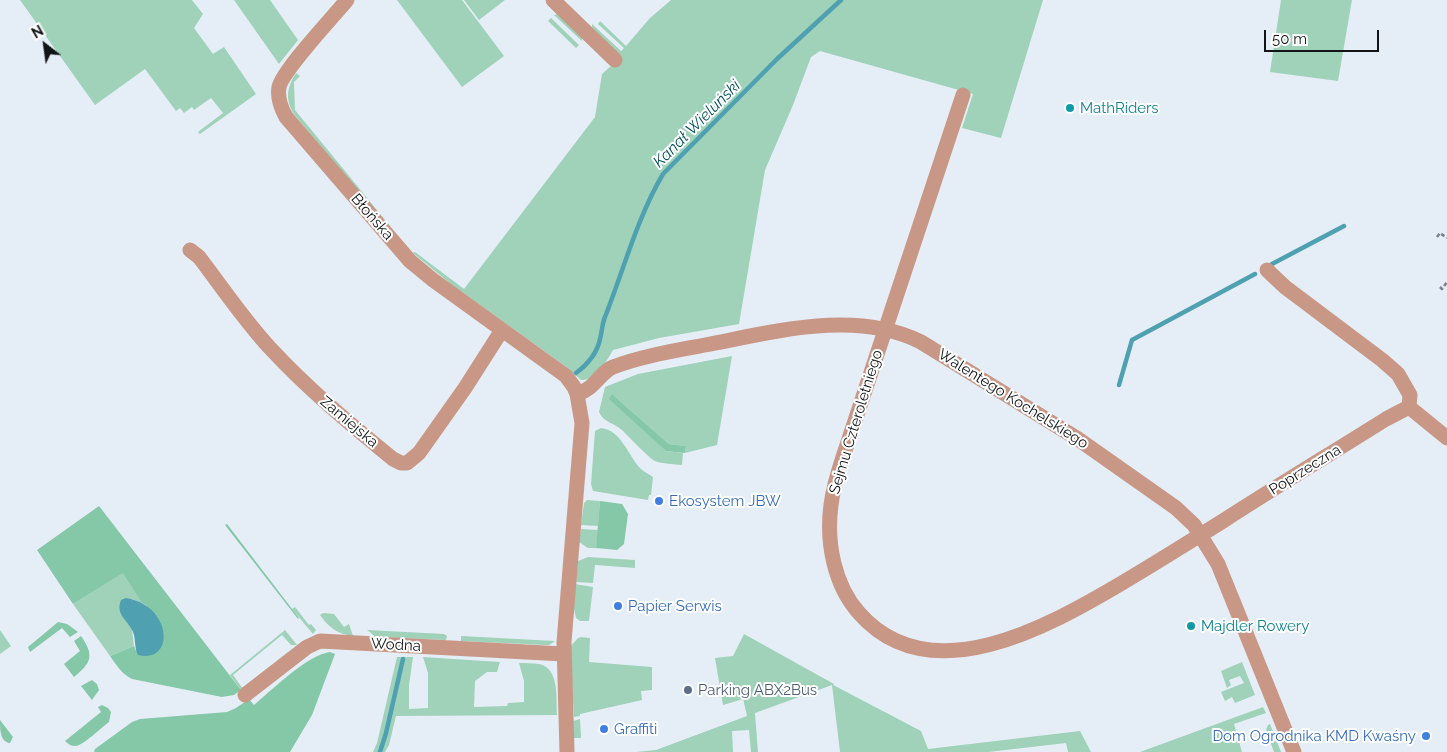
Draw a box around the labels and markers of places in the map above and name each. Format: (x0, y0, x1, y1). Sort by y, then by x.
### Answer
place label: MathRiders (1080, 99, 1159, 117)
marker: MathRiders (1064, 102, 1076, 114)
place label: Ekosystem JBW (669, 492, 781, 510)
marker: Ekosystem JBW (653, 495, 665, 507)
place label: Papier Serwis (628, 597, 722, 615)
marker: Papier Serwis (612, 600, 624, 612)
place label: Majdler Rowery (1201, 617, 1309, 635)
marker: Majdler Rowery (1185, 620, 1197, 632)
place label: Parking ABX2Bus (698, 681, 817, 699)
marker: Parking ABX2Bus (682, 684, 694, 696)
place label: Graffiti (614, 720, 657, 738)
marker: Graffiti (598, 723, 610, 735)
place label: Dom Ogrodnika KMD Kwaśny (1212, 727, 1416, 745)
marker: Dom Ogrodnika KMD Kwaśny (1420, 730, 1432, 742)

